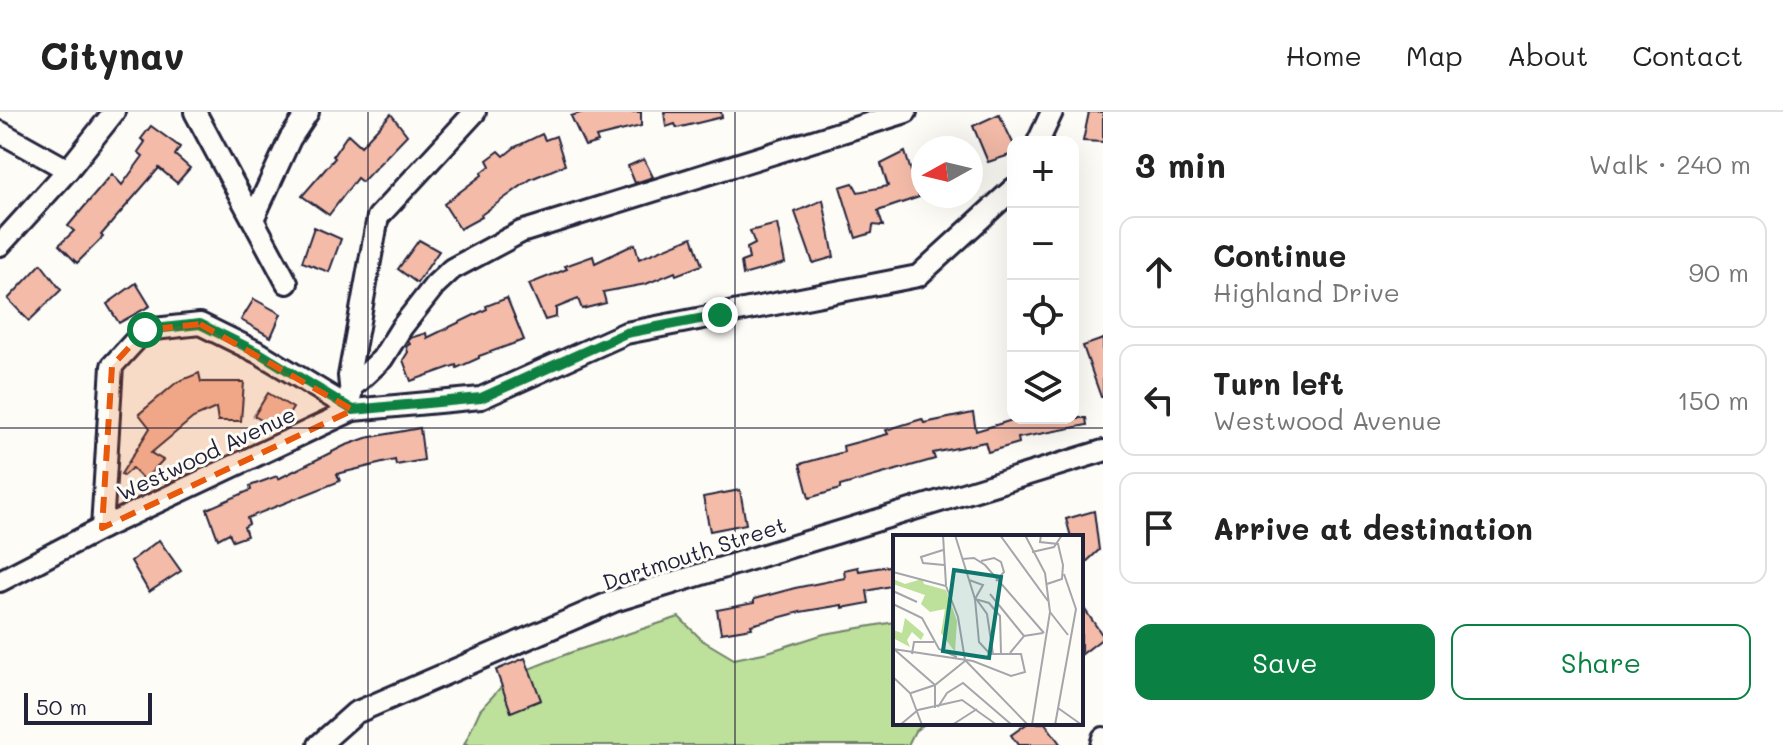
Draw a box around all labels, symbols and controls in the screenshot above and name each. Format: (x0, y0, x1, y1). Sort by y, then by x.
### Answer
text: Citynav (40, 30, 184, 80)
text: Home (1286, 37, 1362, 73)
text: Map (1406, 37, 1463, 73)
text: About (1507, 37, 1588, 73)
text: Contact (1632, 37, 1743, 73)
north arrow (911, 136, 983, 208)
map controls (1007, 136, 1079, 424)
button: + (1007, 136, 1079, 208)
text: 3 min (1135, 142, 1226, 187)
text: Walk · 240 m (1589, 147, 1751, 181)
button: − (1007, 208, 1079, 280)
text: Continue (1213, 235, 1346, 275)
icon: ahead (1137, 250, 1181, 294)
text: 90 m (1689, 255, 1749, 289)
text: Highland Drive (1213, 275, 1400, 309)
button: locate (1007, 280, 1079, 352)
route end (702, 297, 738, 333)
route start (127, 312, 163, 348)
button: layers (1007, 352, 1079, 424)
text: Turn left (1213, 363, 1344, 403)
icon: left (1137, 378, 1181, 422)
text: 150 m (1677, 383, 1749, 417)
street label: Westwood Avenue (112, 399, 300, 507)
text: Westwood Avenue (1213, 403, 1442, 437)
icon: arrive (1137, 506, 1181, 550)
text: Arrive at destination (1213, 508, 1533, 548)
street label: Dartmouth Street (599, 510, 789, 596)
inset map (893, 535, 1083, 725)
button: Save (1135, 624, 1435, 700)
button: Share (1451, 624, 1751, 700)
scale bar (24, 689, 152, 725)
text: 50 m (36, 692, 87, 721)

